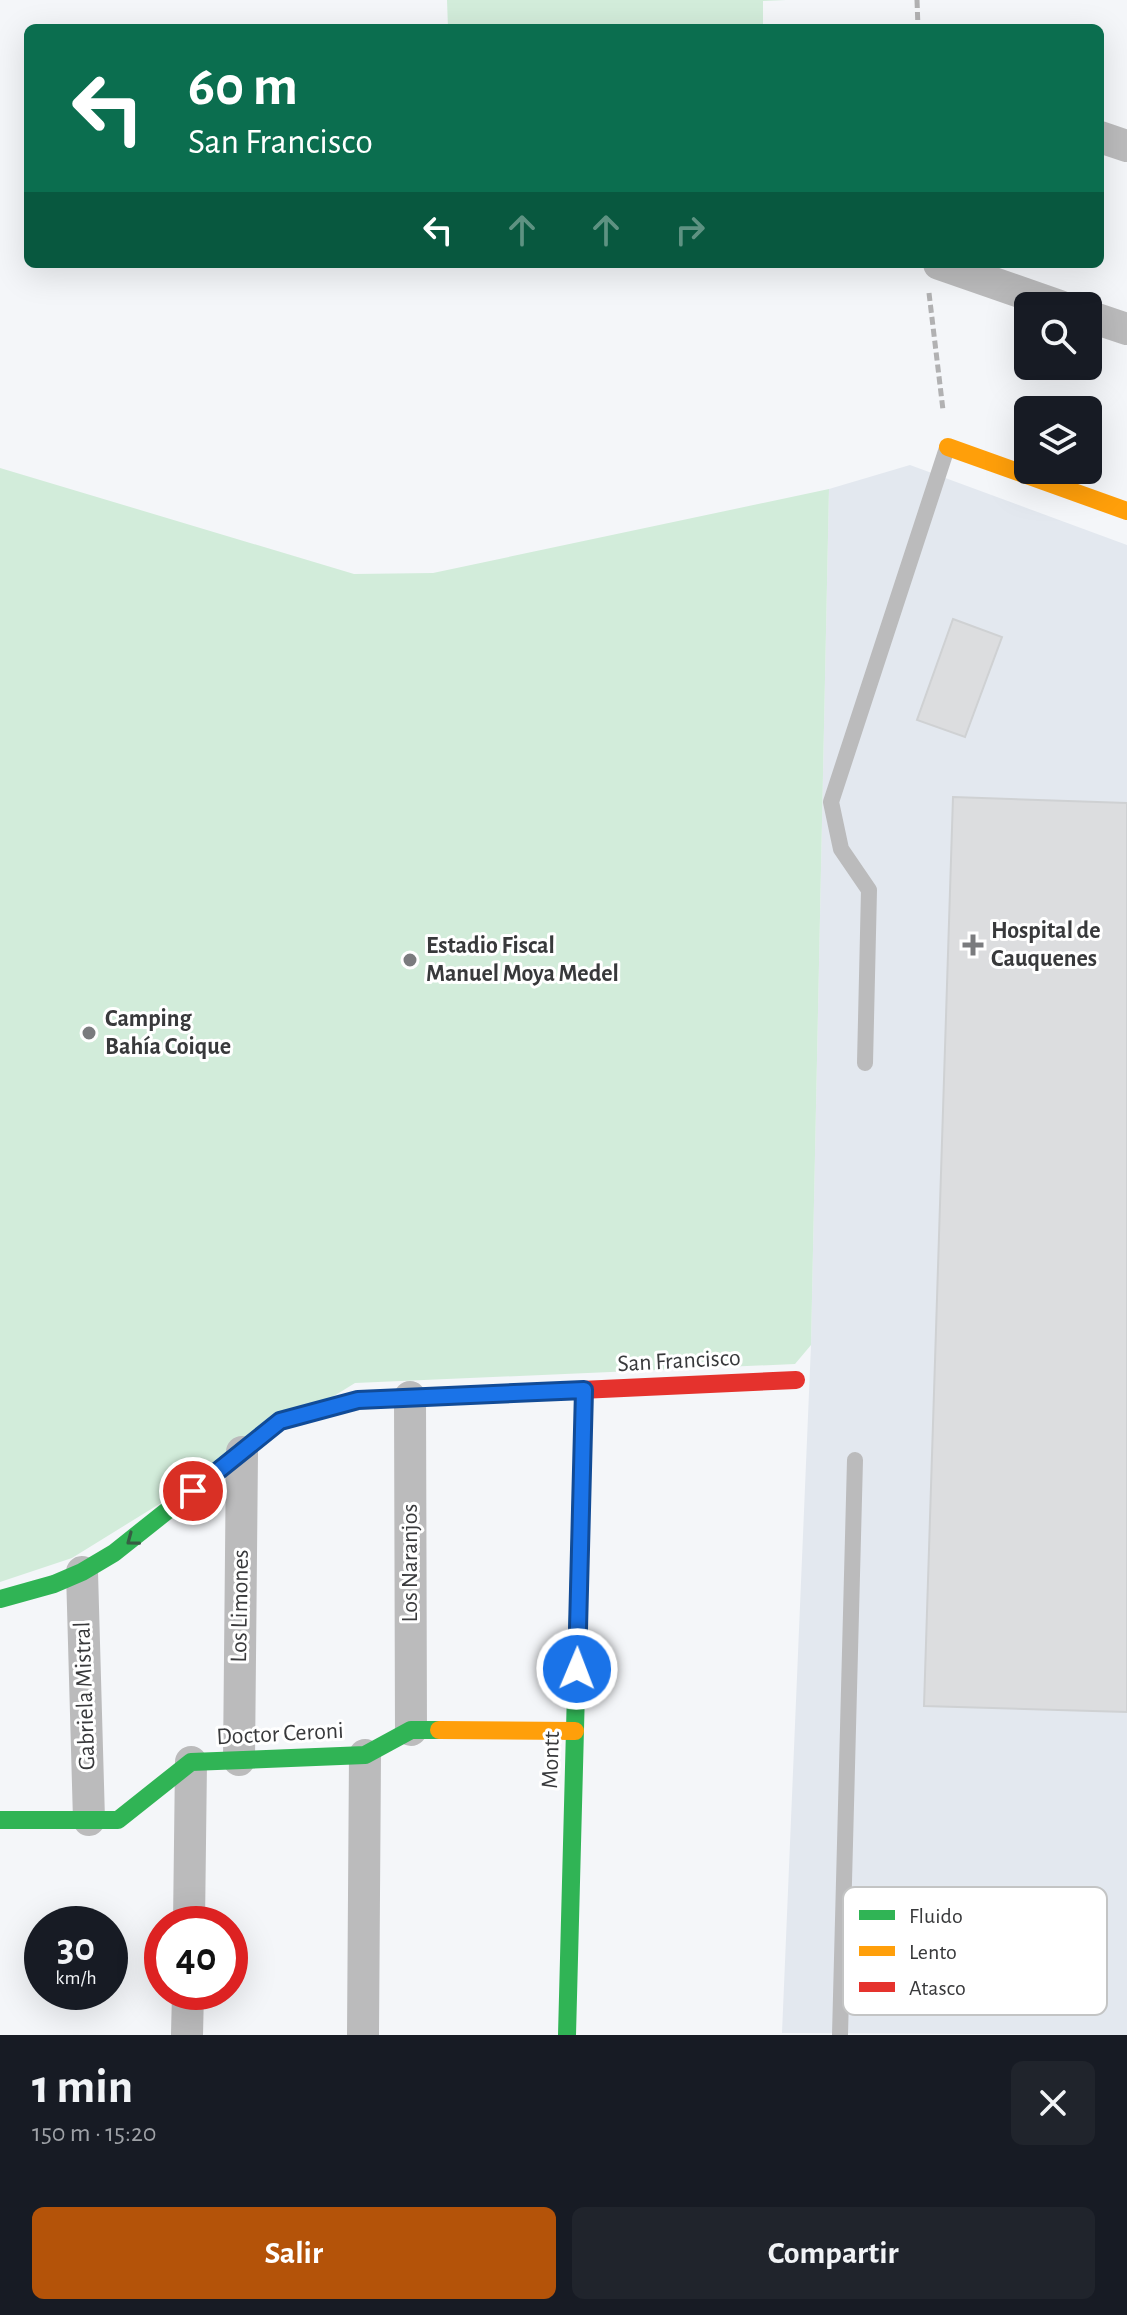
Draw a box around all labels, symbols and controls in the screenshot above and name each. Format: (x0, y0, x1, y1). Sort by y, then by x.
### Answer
icon: left (56, 56, 160, 160)
text: 60 m (188, 59, 298, 115)
text: San Francisco (188, 124, 373, 160)
icon: left (416, 208, 460, 252)
icon: ahead (500, 208, 544, 252)
icon: ahead (584, 208, 628, 252)
icon: right (668, 208, 712, 252)
map controls (1014, 292, 1102, 484)
button: search (1014, 292, 1102, 380)
button: layers (1014, 396, 1102, 484)
place label: Hospital de Cauquenes (991, 919, 1101, 971)
place label: Estadio Fiscal Manuel Moya Medel (426, 934, 619, 986)
marker: Hospital de Cauquenes (962, 934, 984, 956)
marker: Estadio Fiscal Manuel Moya Medel (401, 951, 419, 969)
place label: Camping Bahía Coique (105, 1007, 231, 1059)
marker: Camping Bahía Coique (80, 1024, 98, 1042)
street label: San Francisco (617, 1346, 741, 1376)
pin (159, 1457, 227, 1525)
icon: arrive (171, 1469, 215, 1513)
street label: Los Naranjos (398, 1504, 422, 1622)
one-way arrow (126, 1531, 140, 1545)
street label: Los Limones (227, 1549, 253, 1663)
street label: Gabriela Mistral (70, 1621, 100, 1771)
position arrow (535, 1627, 619, 1711)
street label: Doctor Ceroni (216, 1719, 344, 1749)
street label: Montt (538, 1730, 564, 1789)
legend (843, 1887, 1107, 2015)
text: Fluido (909, 1905, 963, 1927)
speed limit sign: 40 (144, 1906, 248, 2010)
text: 30 (57, 1928, 95, 1968)
text: Lento (909, 1941, 957, 1963)
text: km/h (55, 1968, 97, 1988)
text: Atasco (909, 1977, 966, 1999)
button: close (1011, 2061, 1095, 2145)
text: 1 min (32, 2064, 133, 2112)
text: 150 m · 15:20 (32, 2120, 157, 2146)
button: Salir (32, 2207, 556, 2299)
button: Compartir (572, 2207, 1095, 2299)

